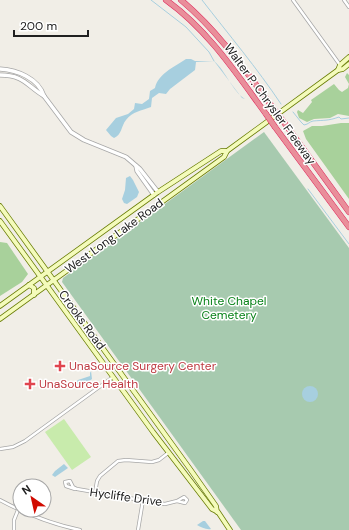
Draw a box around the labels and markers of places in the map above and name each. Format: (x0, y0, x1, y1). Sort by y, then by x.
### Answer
place label: UnaSource Surgery Center (69, 358, 217, 374)
marker: UnaSource Surgery Center (54, 360, 66, 372)
place label: UnaSource Health (39, 376, 138, 392)
marker: UnaSource Health (24, 378, 36, 390)

